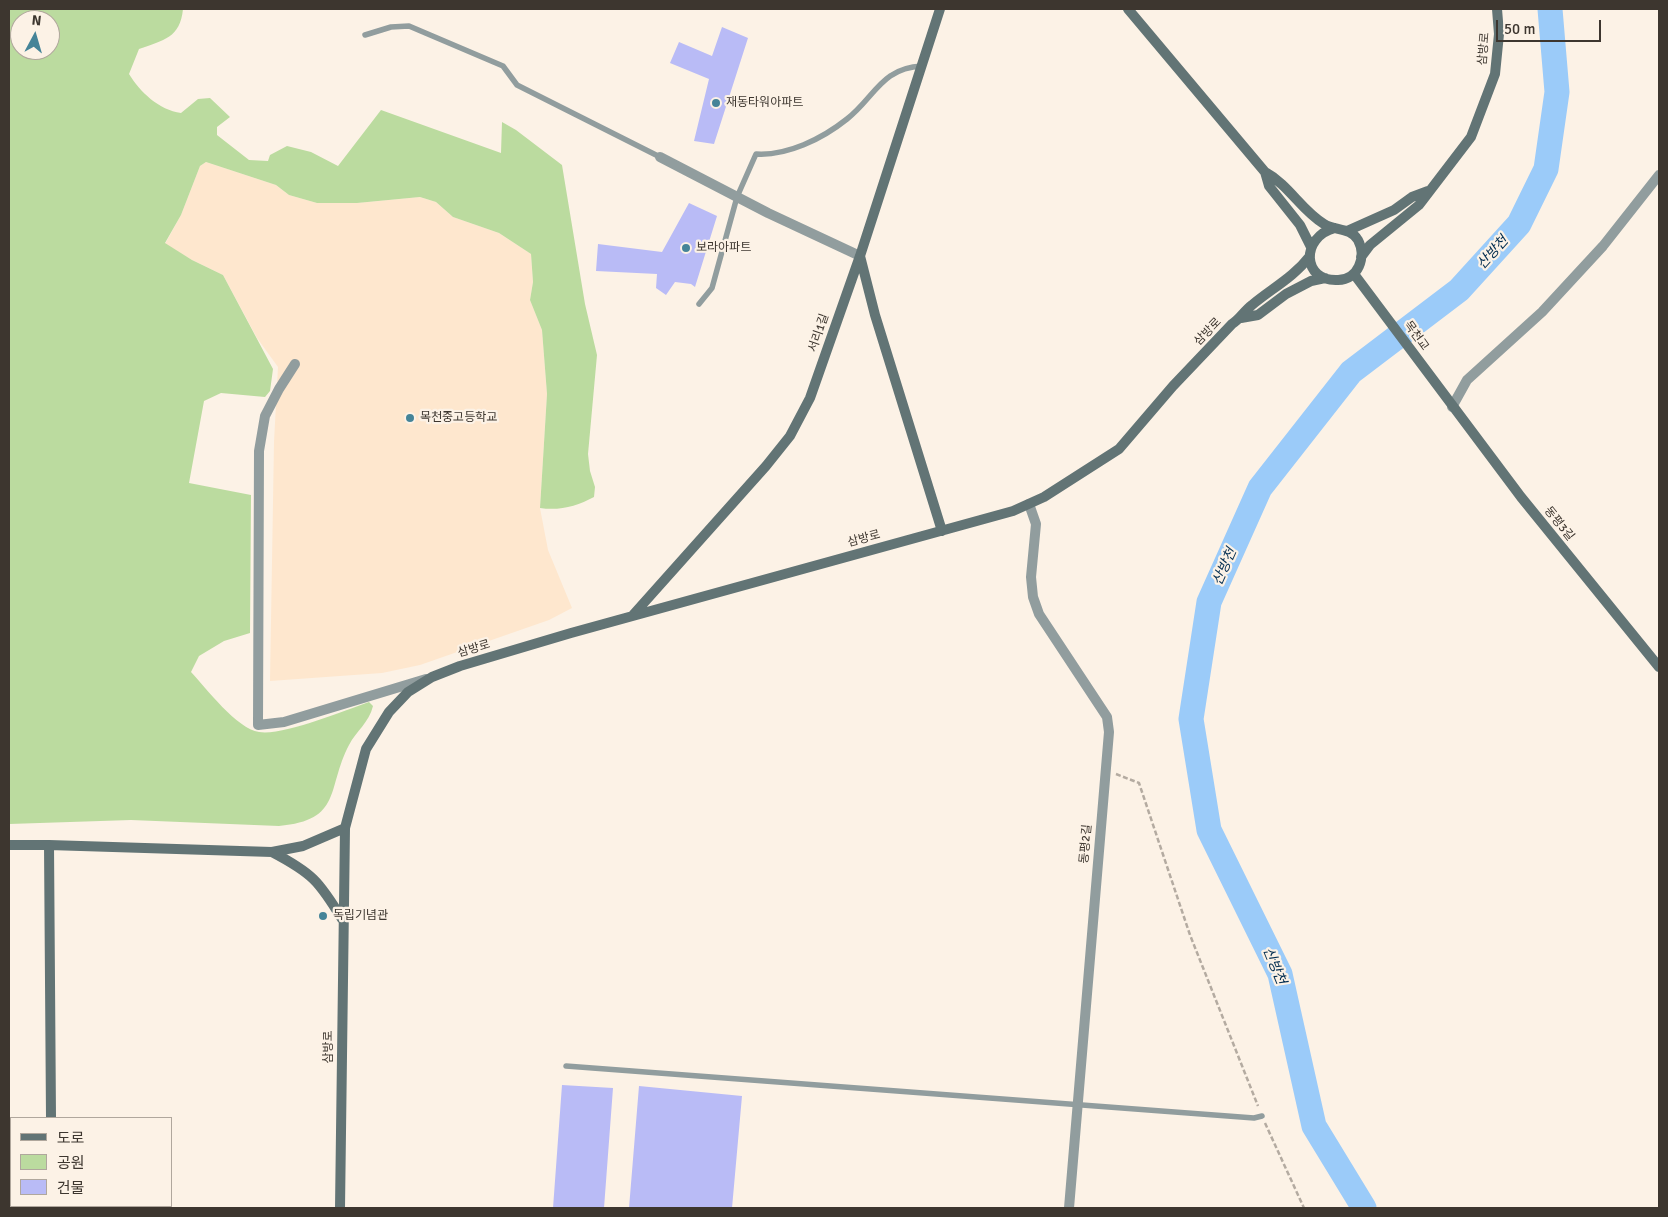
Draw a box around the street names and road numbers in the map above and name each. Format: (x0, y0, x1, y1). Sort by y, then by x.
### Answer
street label: 삼방로 (1475, 32, 1493, 66)
street label: 서리1길 (806, 312, 832, 354)
street label: 삼방로 (1191, 315, 1225, 349)
street label: 목천교 (1400, 318, 1432, 354)
street label: 동평3길 (1541, 504, 1577, 544)
street label: 삼방로 (846, 528, 882, 550)
street label: 삼방로 (456, 637, 492, 661)
street label: 동평2길 (1077, 824, 1095, 864)
street label: 삼방로 (322, 1030, 336, 1064)

